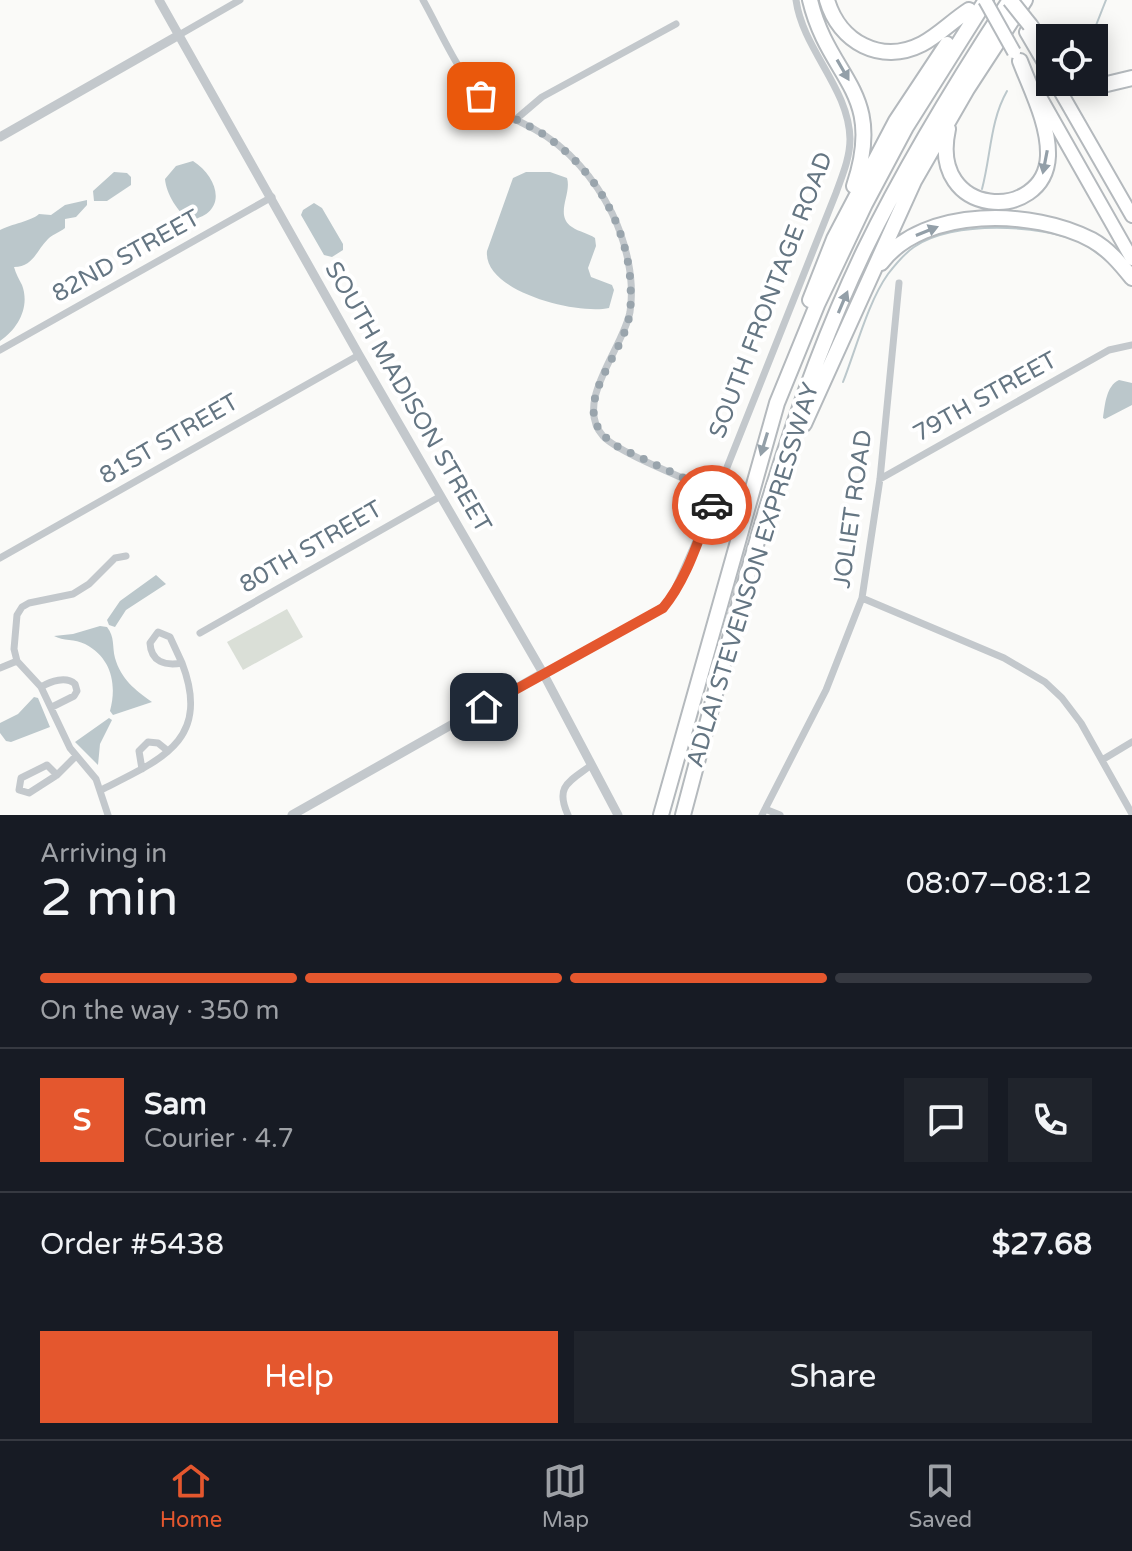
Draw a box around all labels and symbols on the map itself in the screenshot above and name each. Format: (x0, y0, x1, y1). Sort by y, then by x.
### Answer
one-way arrow (836, 59, 850, 81)
pin (447, 62, 515, 130)
street label: SOUTH FRONTAGE ROAD (703, 148, 839, 442)
one-way arrow (1038, 149, 1051, 174)
street label: 82ND STREET (47, 203, 205, 309)
one-way arrow (915, 224, 939, 237)
street label: SOUTH MADISON STREET (318, 256, 498, 538)
one-way arrow (836, 290, 849, 314)
street label: 79TH STREET (908, 345, 1062, 448)
street label: ADLAI STEVENSON EXPRESSWAY (681, 379, 825, 771)
street label: 81ST STREET (94, 387, 244, 490)
street label: JOLIET ROAD (828, 428, 878, 590)
one-way arrow (757, 432, 770, 456)
courier (672, 465, 752, 545)
street label: 80TH STREET (234, 494, 388, 600)
pin (450, 673, 518, 741)

